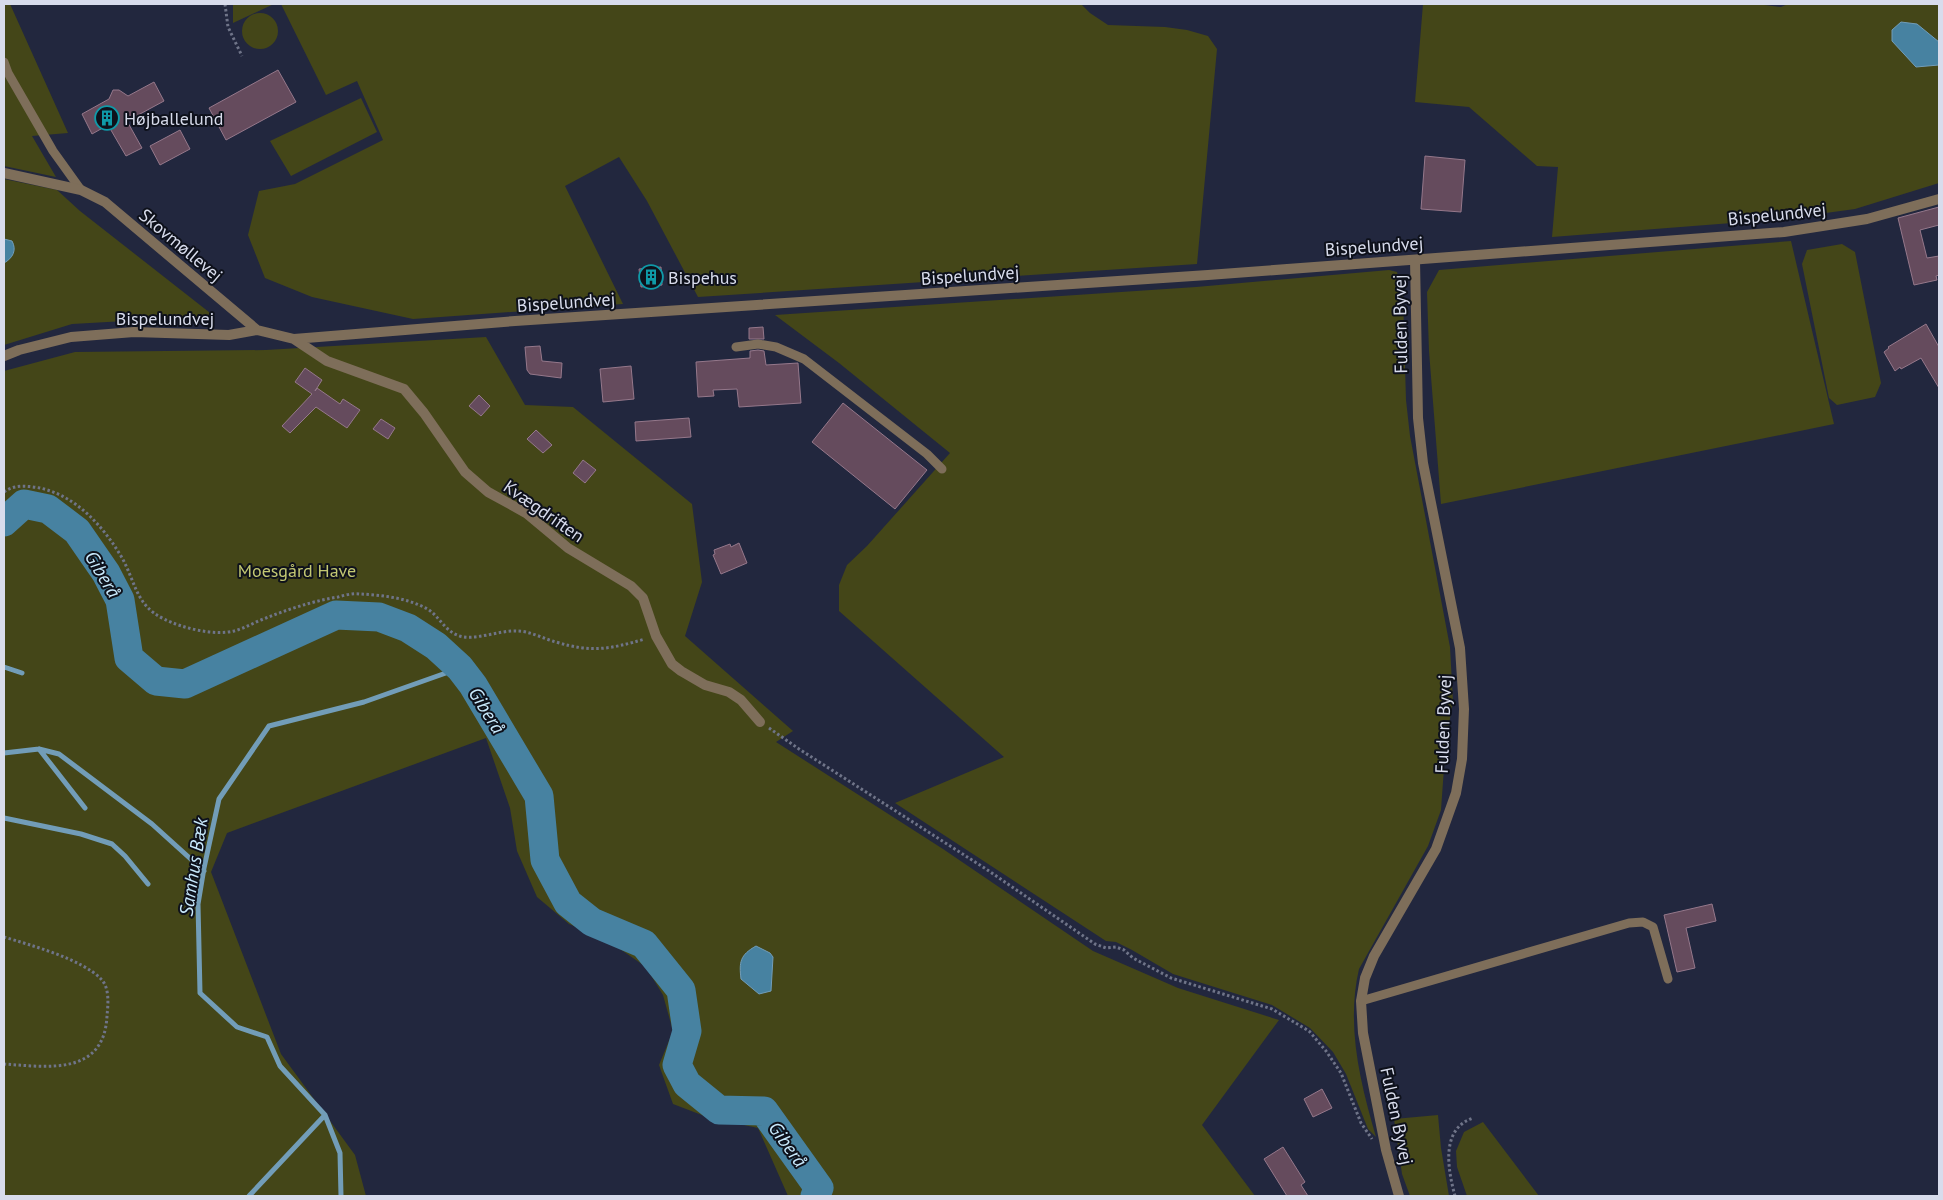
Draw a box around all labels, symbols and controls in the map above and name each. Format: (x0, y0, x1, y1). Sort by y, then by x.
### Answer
building icon: Højballelund (94, 105, 120, 131)
place label: Højballelund (124, 107, 223, 130)
street label: Bispelundvej (1727, 197, 1827, 231)
street label: Skovmøllevej (135, 203, 227, 287)
street label: Bispelundvej (1324, 231, 1424, 261)
street label: Bispelundvej (920, 260, 1020, 290)
building icon: Bispehus (638, 264, 664, 290)
place label: Bispehus (668, 266, 737, 289)
street label: Fulden Byvej (1388, 274, 1412, 374)
street label: Bispelundvej (516, 287, 616, 317)
street label: Bispelundvej (116, 307, 214, 330)
street label: Kvægdriften (499, 475, 589, 547)
water label: Giberå (80, 546, 127, 602)
park label: Moesgård Have (238, 559, 356, 582)
street label: Fulden Byvej (1430, 674, 1456, 774)
water label: Giberå (464, 682, 511, 738)
water label: Samhus Bæk (173, 815, 213, 918)
street label: Fulden Byvej (1375, 1065, 1419, 1167)
water label: Giberå (764, 1117, 813, 1172)

